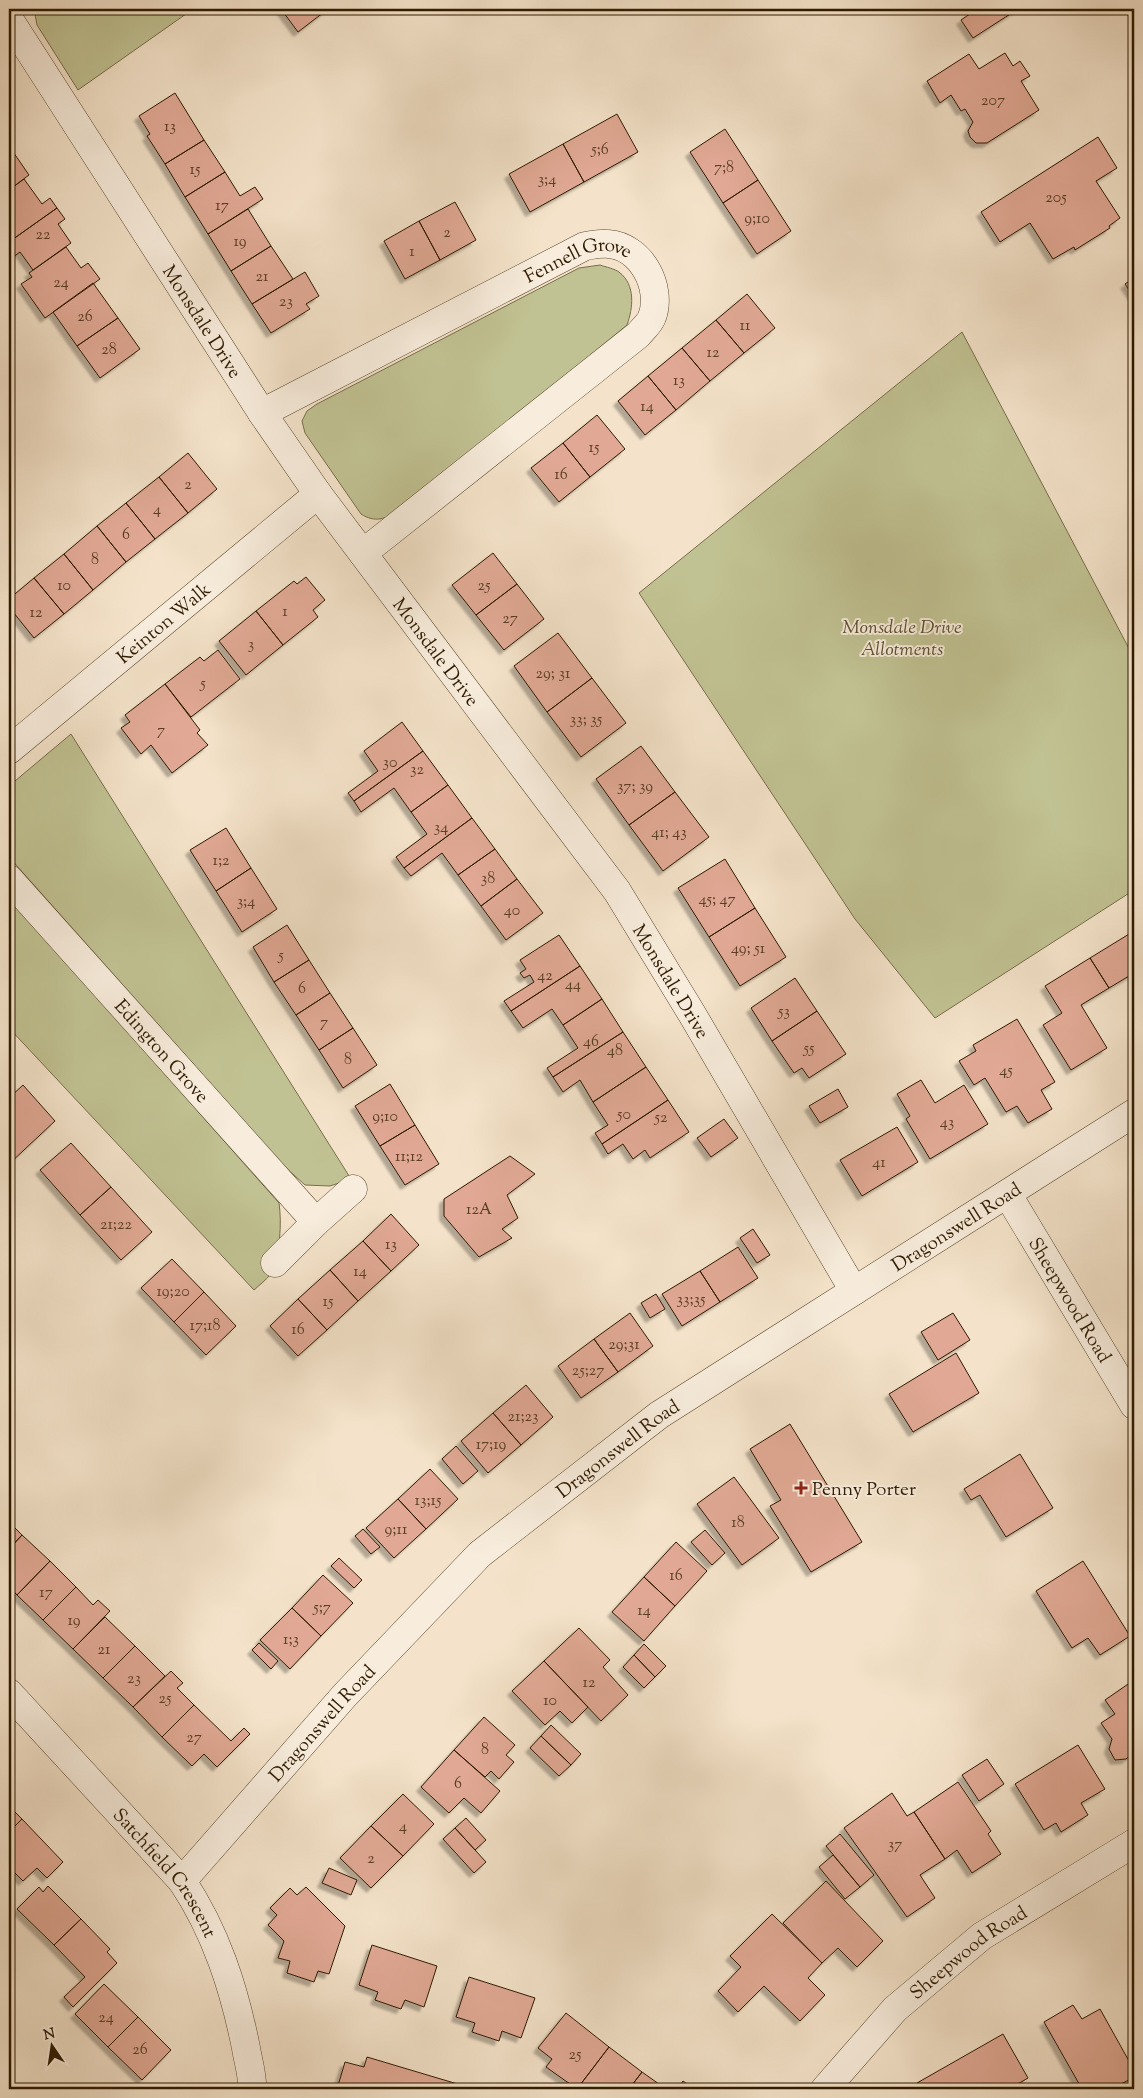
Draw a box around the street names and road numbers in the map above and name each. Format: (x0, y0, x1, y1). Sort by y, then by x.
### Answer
street label: Fennell Grove (520, 233, 637, 291)
street label: Monsdale Drive (154, 261, 247, 384)
street label: Keinton Walk (112, 577, 218, 671)
street label: Monsdale Drive (385, 593, 485, 713)
street label: Monsdale Drive (624, 920, 715, 1045)
street label: Edington Grove (107, 994, 214, 1110)
street label: Dragonswell Road (887, 1177, 1028, 1280)
street label: Sheepwood Road (1021, 1233, 1117, 1369)
street label: Dragonswell Road (551, 1394, 686, 1506)
street label: Dragonswell Road (264, 1660, 383, 1789)
street label: Satchfield Crescent (105, 1803, 222, 1943)
street label: Sheepwood Road (905, 1900, 1033, 2007)

